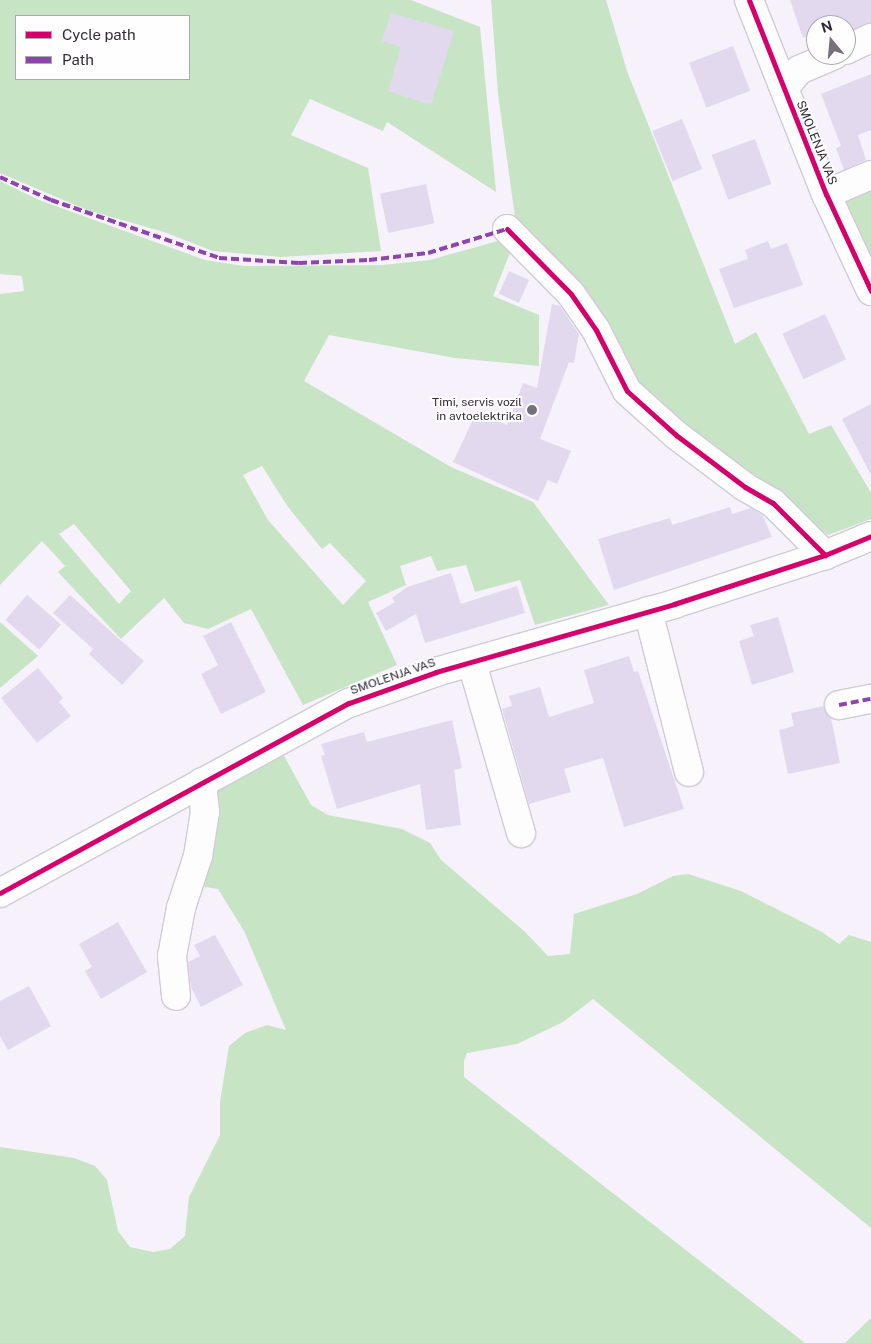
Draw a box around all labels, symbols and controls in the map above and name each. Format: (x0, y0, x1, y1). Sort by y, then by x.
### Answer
legend (15, 15, 190, 80)
north arrow (806, 15, 856, 65)
text: N (819, 17, 834, 36)
text: Cycle path (62, 26, 136, 43)
text: Path (62, 51, 94, 68)
street label: SMOLENJA VAS (793, 99, 839, 187)
place label: Timi, servis vozil in avtoelektrika (432, 396, 522, 424)
marker: Timi, servis vozil in avtoelektrika (526, 404, 538, 416)
street label: SMOLENJA VAS (348, 656, 438, 698)

